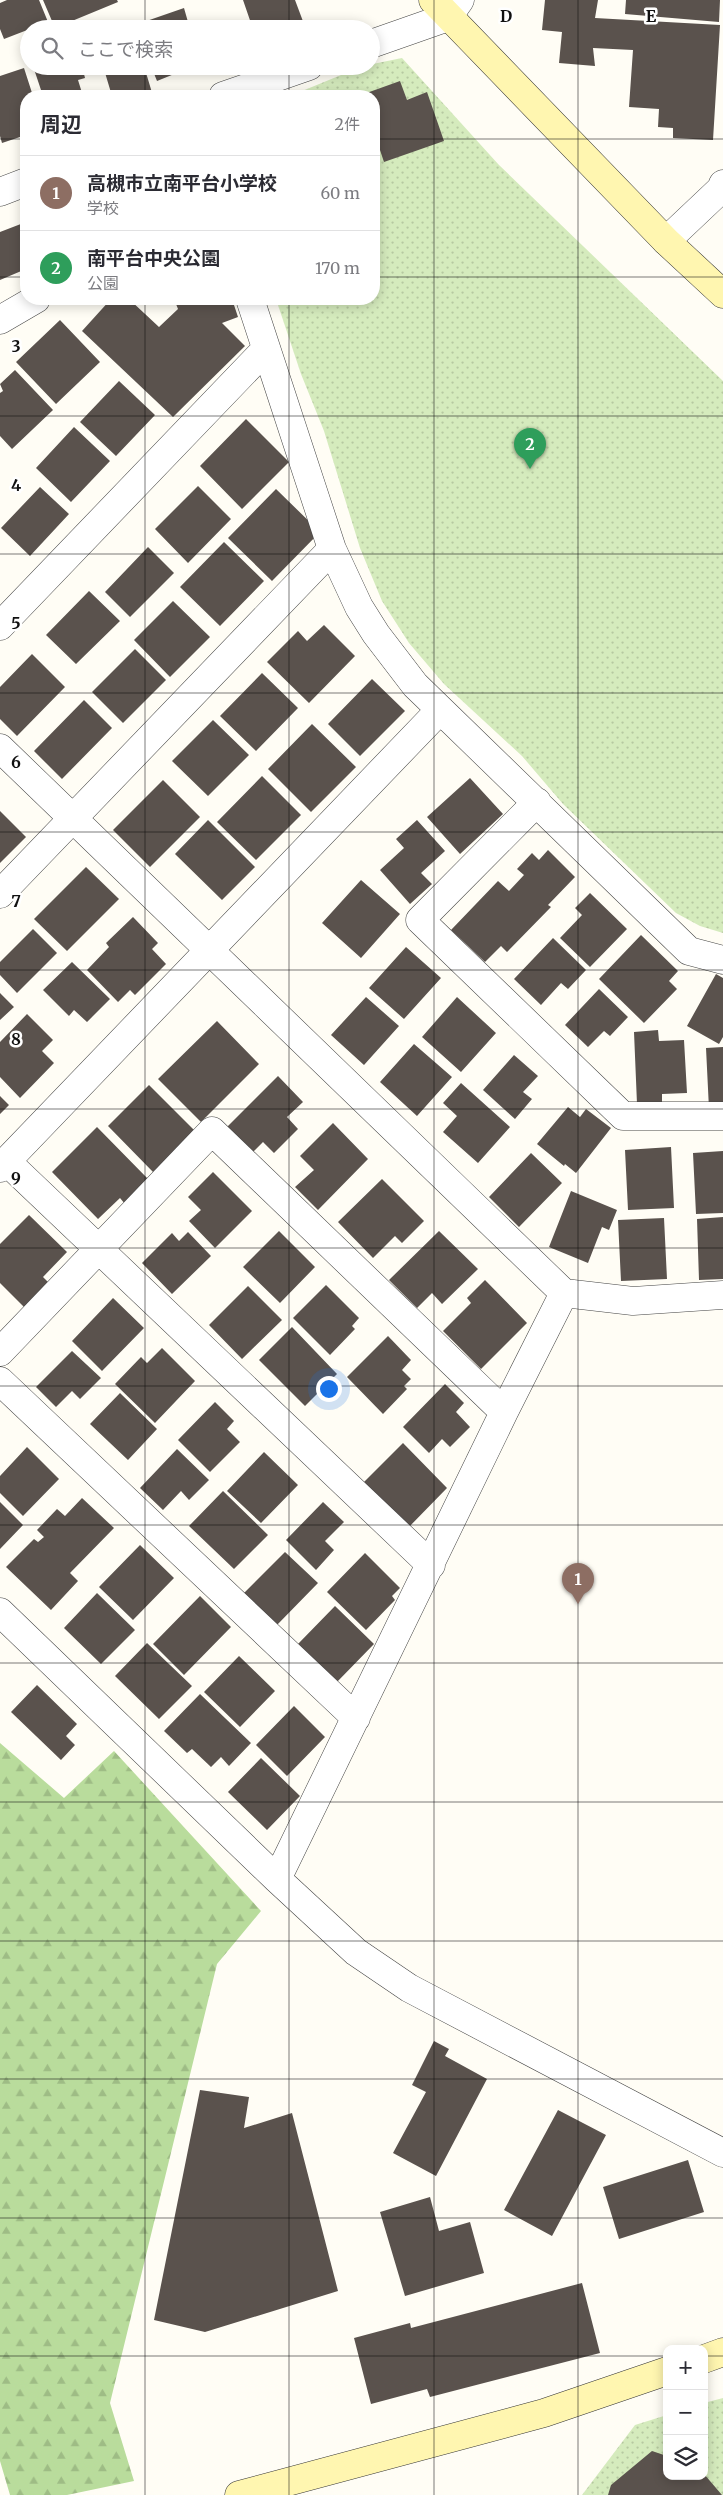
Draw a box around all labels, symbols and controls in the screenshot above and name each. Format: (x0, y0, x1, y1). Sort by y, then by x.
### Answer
text: D (500, 6, 512, 26)
text: E (646, 6, 657, 26)
search box (20, 20, 380, 75)
icon: search (38, 34, 66, 62)
text: ここで検索 (78, 37, 173, 61)
text: 周辺 (40, 111, 82, 138)
text: 2件 (334, 114, 360, 134)
text: 高槻市立南平台小学校 (87, 171, 277, 195)
text: 1 (52, 183, 60, 203)
text: 60 m (320, 183, 360, 203)
text: 学校 (87, 198, 119, 218)
text: 南平台中央公園 (87, 246, 220, 270)
text: 2 (51, 258, 61, 278)
text: 170 m (315, 258, 360, 278)
text: 公園 (87, 273, 119, 293)
text: 3 (11, 336, 21, 356)
pin: 2 (514, 428, 546, 469)
text: 4 (11, 475, 21, 495)
text: 5 (11, 613, 21, 633)
text: 6 (11, 752, 21, 772)
text: 7 (11, 891, 21, 911)
text: 8 (11, 1029, 21, 1049)
text: 9 (11, 1168, 21, 1188)
your location (316, 1376, 342, 1402)
pin: 1 (562, 1563, 594, 1604)
map controls (663, 2345, 708, 2480)
button: + (663, 2345, 708, 2390)
button: − (663, 2390, 708, 2435)
button: layers (663, 2435, 708, 2480)

